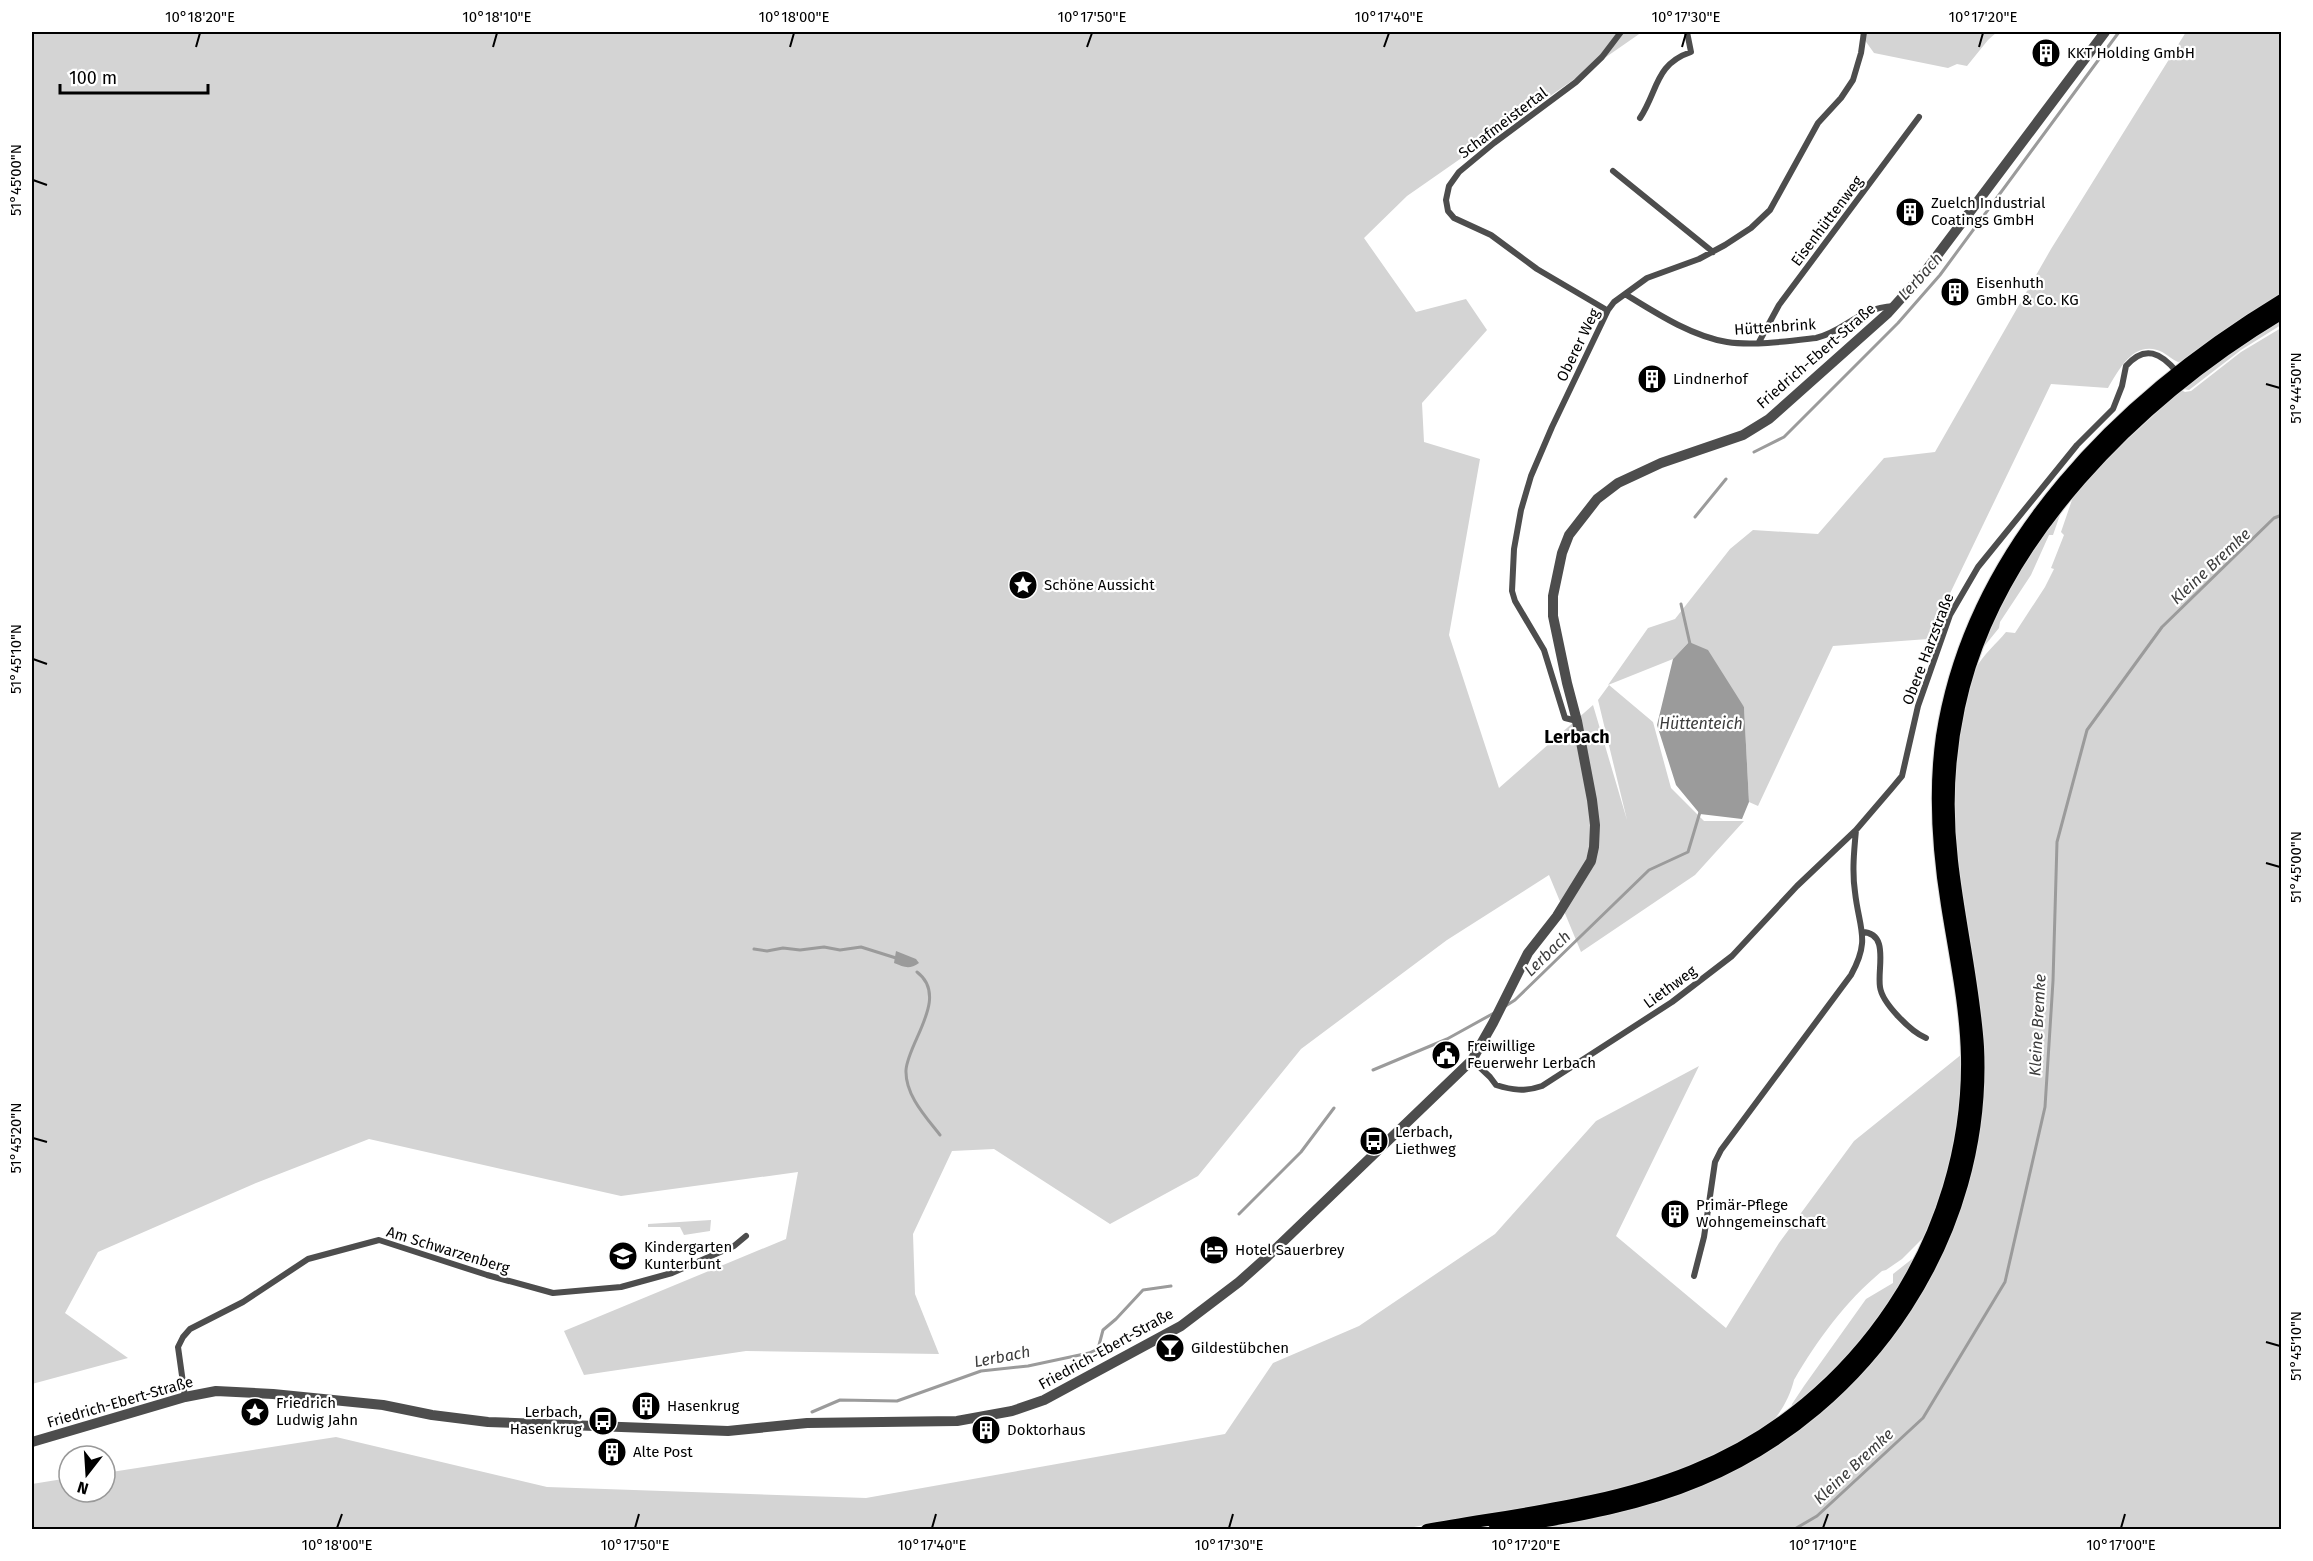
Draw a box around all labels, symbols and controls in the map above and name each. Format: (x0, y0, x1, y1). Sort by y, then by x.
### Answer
text: 10°18'20"E (165, 8, 235, 26)
text: 10°18'10"E (462, 8, 532, 26)
text: 10°18'00"E (759, 8, 829, 26)
text: 10°17'50"E (1057, 8, 1127, 26)
text: 10°17'40"E (1355, 8, 1423, 26)
text: 10°17'30"E (1651, 8, 1721, 26)
text: 10°17'20"E (1949, 8, 2017, 26)
building icon: KKT Holding GmbH (2030, 37, 2062, 69)
place label: KKT Holding GmbH (2067, 44, 2195, 62)
scale bar (60, 57, 208, 95)
text: 100 m (69, 67, 117, 89)
street label: Schafmeistertal (1455, 83, 1551, 162)
text: 51°45'00"N (7, 144, 25, 216)
street label: Eisenhüttenweg (1787, 172, 1867, 270)
place label: Zuelch Industrial Coatings GmbH (1931, 194, 2046, 229)
building icon: Zuelch Industrial Coatings GmbH (1894, 196, 1926, 228)
water label: Lerbach (1894, 249, 1947, 304)
place label: Eisenhuth GmbH & Co. KG (1976, 274, 2079, 309)
building icon: Eisenhuth GmbH & Co. KG (1939, 276, 1971, 308)
street label: Friedrich-Ebert-Straße (1753, 300, 1879, 412)
street label: Oberer Weg (1553, 305, 1603, 384)
street label: Hüttenbrink (1734, 315, 1817, 339)
text: 51°44'50"N (2287, 352, 2305, 424)
building icon: Lindnerhof (1636, 363, 1668, 395)
place label: Lindnerhof (1673, 370, 1749, 388)
water label: Kleine Bremke (2166, 525, 2254, 608)
place icon: Schöne Aussicht (1007, 569, 1039, 601)
place label: Schöne Aussicht (1044, 576, 1155, 594)
street label: Obere Harzstraße (1898, 591, 1958, 707)
text: 51°45'10"N (7, 624, 25, 694)
water label: Hüttenteich (1659, 714, 1743, 733)
district label: Lerbach (1544, 726, 1610, 748)
text: 51°45'00"N (2287, 831, 2305, 903)
water label: Lerbach (1520, 927, 1574, 980)
street label: Liethweg (1640, 962, 1700, 1012)
water label: Kleine Bremke (2025, 973, 2050, 1077)
place label: Freiwillige Feuerwehr Lerbach (1467, 1037, 1596, 1072)
public building icon: Freiwillige Feuerwehr Lerbach (1430, 1039, 1462, 1071)
text: 51°45'20"N (7, 1102, 25, 1174)
place label: Lerbach, Liethweg (1395, 1123, 1456, 1158)
bus stop icon: Lerbach, Liethweg (1358, 1125, 1390, 1157)
place label: Primär-Pflege Wohngemeinschaft (1696, 1196, 1827, 1231)
building icon: Primär-Pflege Wohngemeinschaft (1659, 1198, 1691, 1230)
street label: Am Schwarzenberg (384, 1223, 512, 1277)
hotel icon: Hotel Sauerbrey (1198, 1234, 1230, 1266)
place label: Kindergarten Kunterbunt (644, 1238, 732, 1273)
school or university icon: Kindergarten Kunterbunt (607, 1240, 639, 1272)
place label: Hotel Sauerbrey (1235, 1241, 1345, 1259)
street label: Friedrich-Ebert-Straße (1035, 1304, 1177, 1394)
text: 51°45'10"N (2287, 1311, 2305, 1381)
bar icon: Gildestübchen (1154, 1332, 1186, 1364)
place label: Gildestübchen (1191, 1339, 1289, 1357)
water label: Lerbach (972, 1342, 1032, 1371)
street label: Friedrich-Ebert-Straße (45, 1372, 195, 1432)
building icon: Hasenkrug (630, 1390, 662, 1422)
place label: Friedrich Ludwig Jahn (276, 1394, 358, 1429)
place icon: Friedrich Ludwig Jahn (239, 1396, 271, 1428)
place label: Hasenkrug (667, 1397, 739, 1415)
place label: Lerbach, Hasenkrug (510, 1403, 582, 1438)
bus stop icon: Lerbach, Hasenkrug (587, 1405, 619, 1437)
building icon: Doktorhaus (970, 1414, 1002, 1446)
place label: Doktorhaus (1007, 1421, 1086, 1439)
water label: Kleine Bremke (1809, 1425, 1897, 1508)
building icon: Alte Post (596, 1436, 628, 1468)
place label: Alte Post (633, 1443, 693, 1461)
north arrow (57, 1444, 117, 1504)
text: N (75, 1477, 91, 1499)
text: 10°18'00"E (302, 1536, 372, 1554)
text: 10°17'50"E (600, 1536, 670, 1554)
text: 10°17'40"E (898, 1536, 966, 1554)
text: 10°17'30"E (1194, 1536, 1264, 1554)
text: 10°17'20"E (1492, 1536, 1560, 1554)
text: 10°17'10"E (1789, 1536, 1857, 1554)
text: 10°17'00"E (2086, 1536, 2156, 1554)

